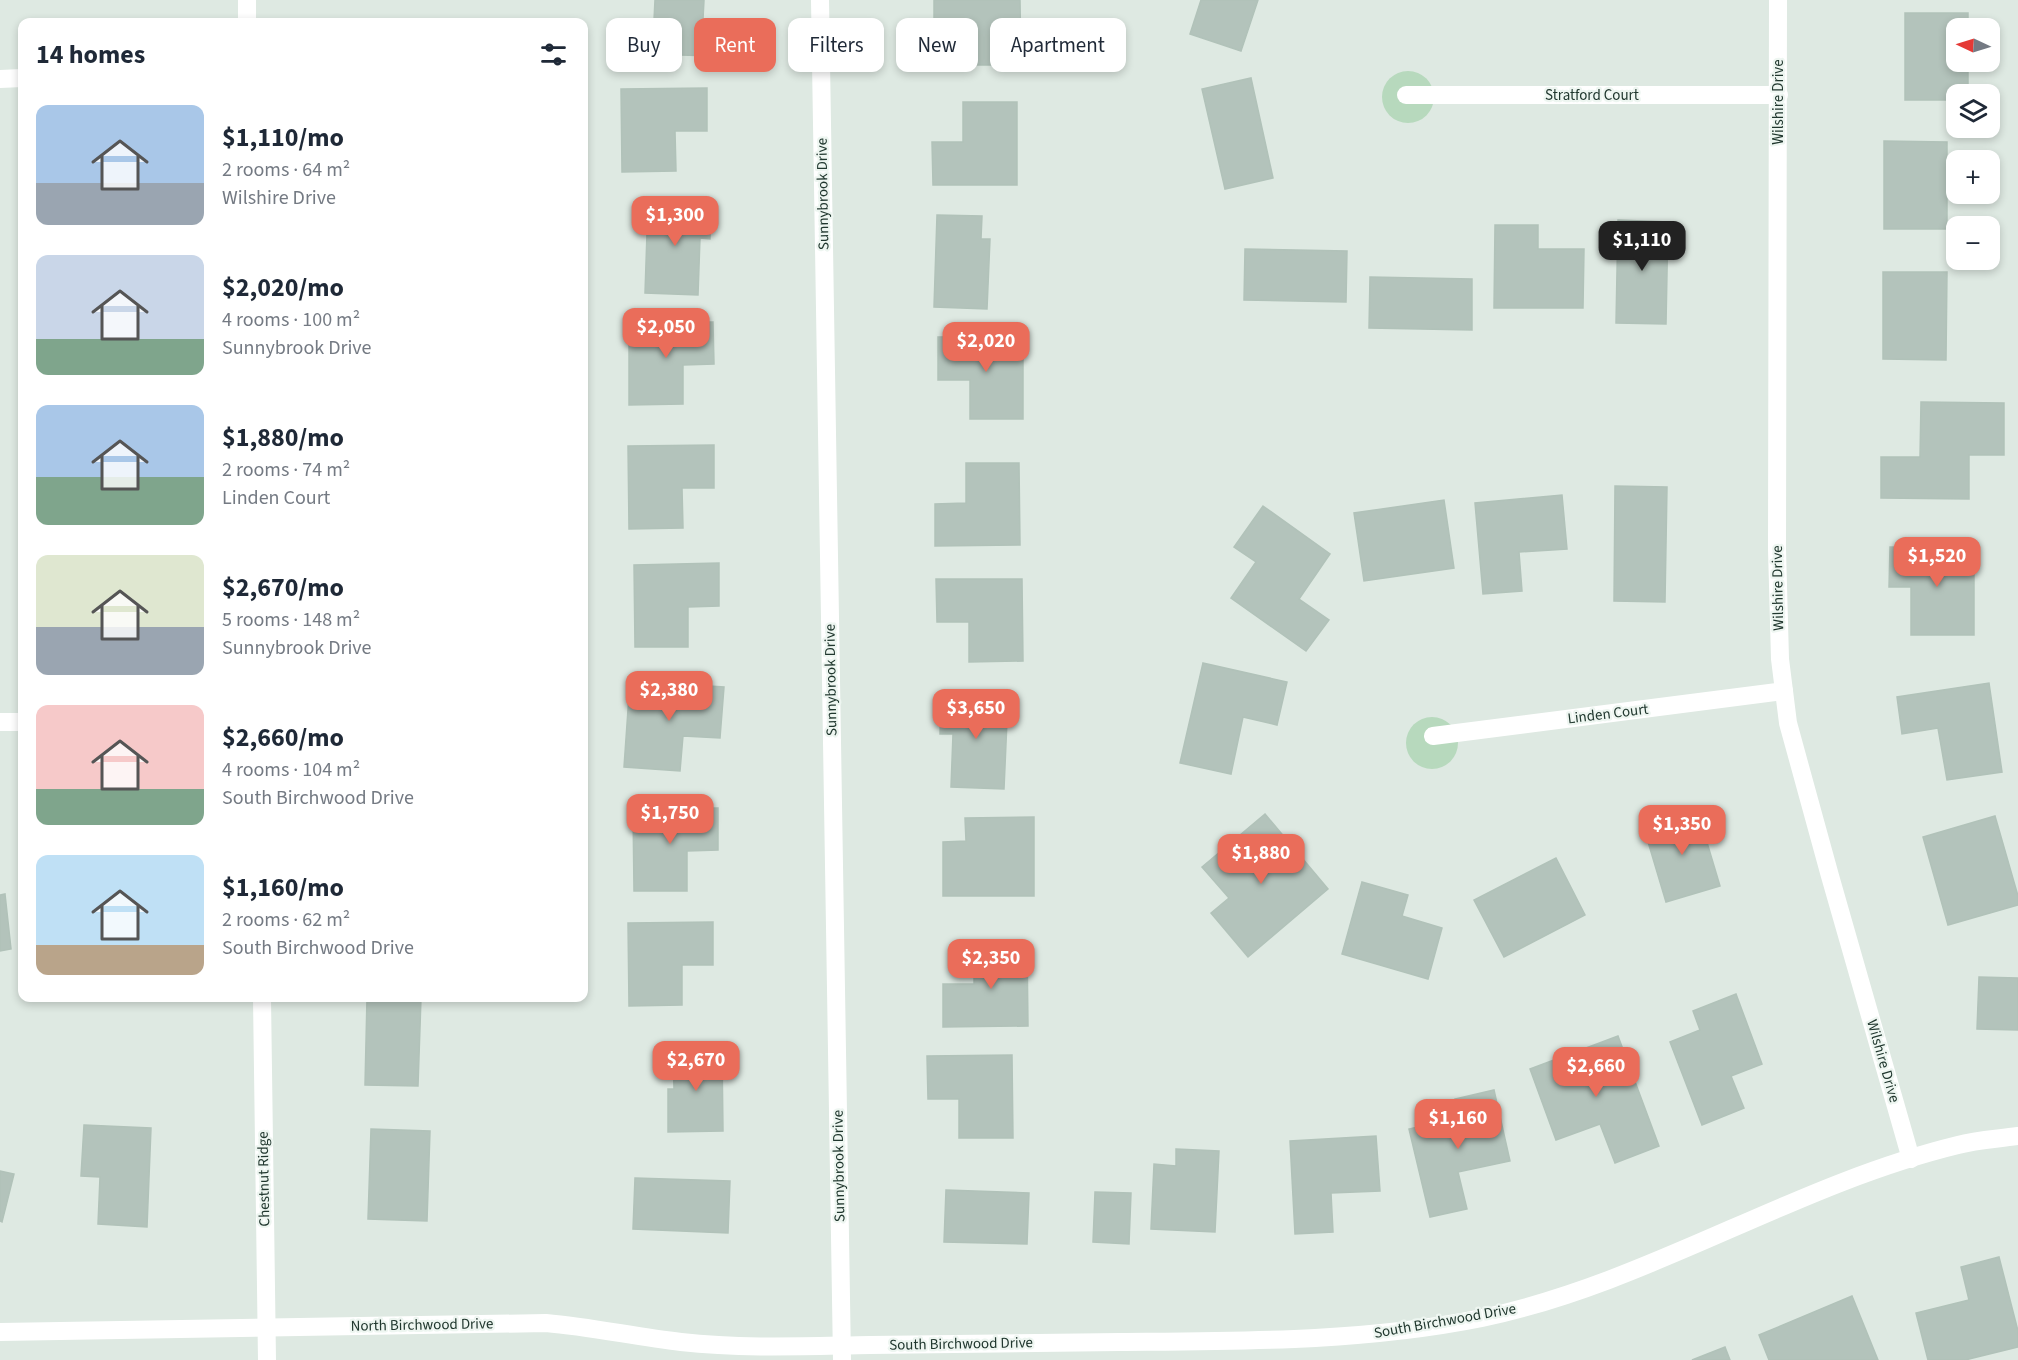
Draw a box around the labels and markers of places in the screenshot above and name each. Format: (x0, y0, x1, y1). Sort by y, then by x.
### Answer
pin: $1,300 (626, 196, 724, 247)
pin: $1,110 (1593, 221, 1691, 272)
pin: $2,050 (617, 308, 715, 359)
pin: $2,020 (937, 322, 1035, 373)
pin: $1,520 (1888, 537, 1986, 588)
pin: $2,380 (620, 671, 718, 722)
pin: $3,650 (927, 689, 1025, 740)
pin: $1,750 (621, 794, 719, 845)
pin: $1,350 (1633, 805, 1731, 856)
pin: $1,880 (1212, 834, 1310, 885)
pin: $2,350 (942, 939, 1040, 990)
pin: $2,670 (647, 1041, 745, 1092)
pin: $2,660 (1547, 1047, 1645, 1098)
pin: $1,160 (1409, 1099, 1507, 1150)

